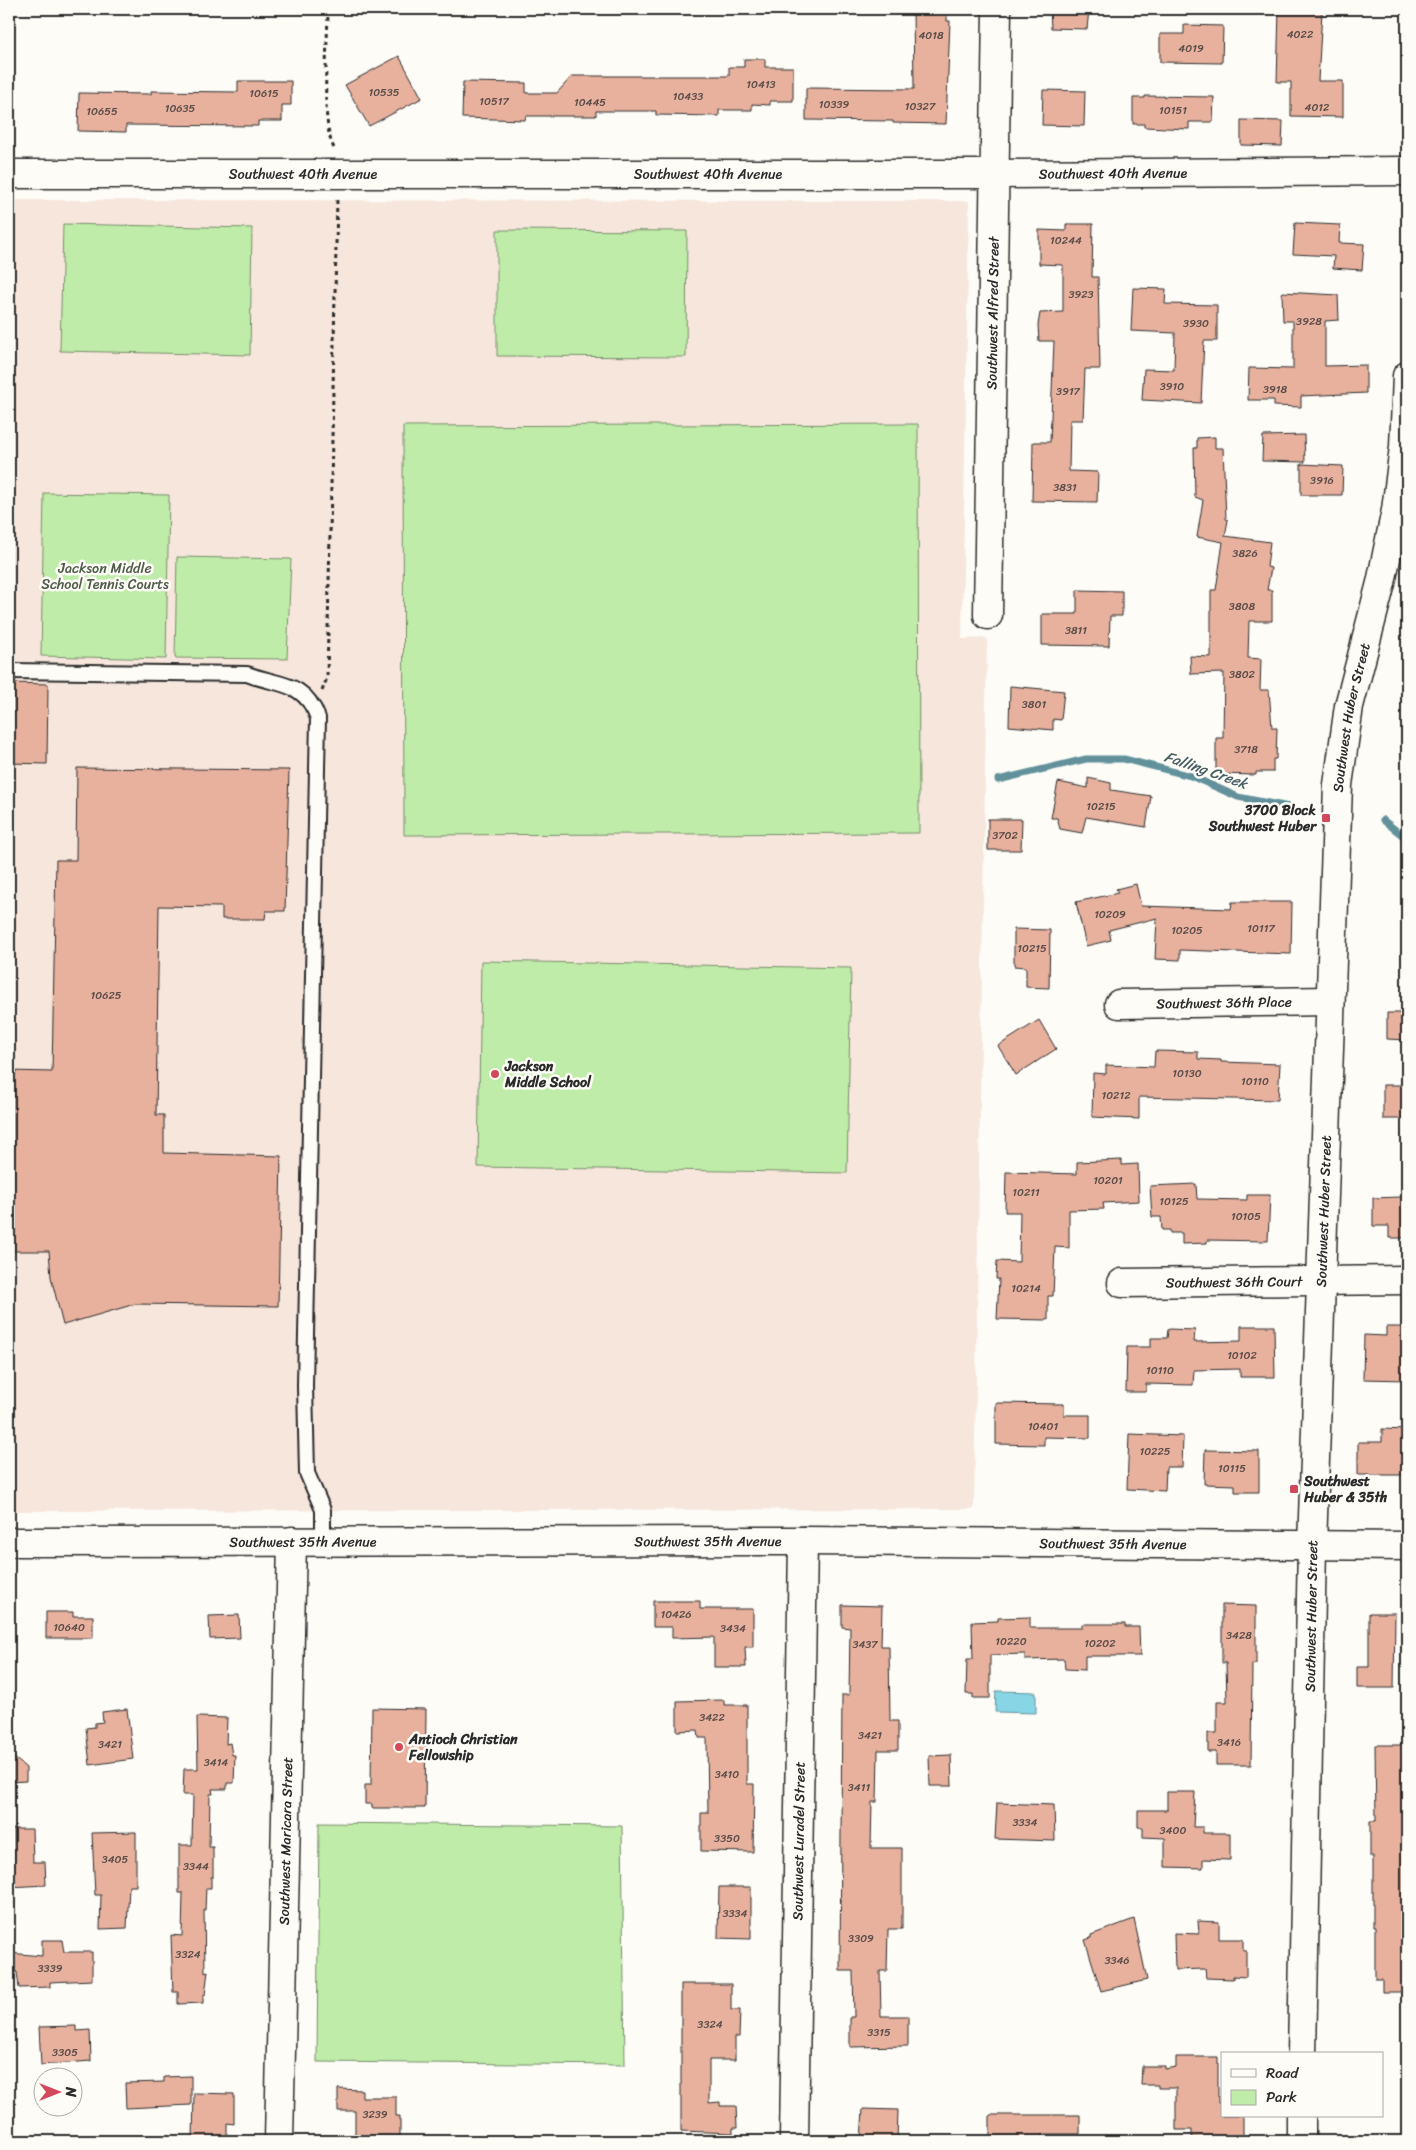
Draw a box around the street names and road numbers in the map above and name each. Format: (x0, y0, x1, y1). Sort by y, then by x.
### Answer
street label: Southwest 40th Avenue (1039, 161, 1188, 187)
street label: Southwest 40th Avenue (229, 162, 378, 187)
street label: Southwest 40th Avenue (634, 162, 783, 187)
street label: Southwest Alfred Street (979, 235, 1007, 390)
street label: Southwest Huber Street (1326, 640, 1378, 793)
street label: Southwest 36th Place (1156, 990, 1292, 1016)
street label: Southwest Huber Street (1309, 1135, 1339, 1288)
street label: Southwest 36th Court (1166, 1269, 1304, 1296)
street label: Southwest 35th Avenue (634, 1529, 782, 1554)
street label: Southwest 35th Avenue (229, 1530, 377, 1555)
street label: Southwest 35th Avenue (1039, 1531, 1187, 1557)
street label: Southwest Huber Street (1298, 1540, 1325, 1692)
street label: Southwest Maricara Street (272, 1757, 300, 1926)
street label: Southwest Luradel Street (785, 1761, 813, 1921)

